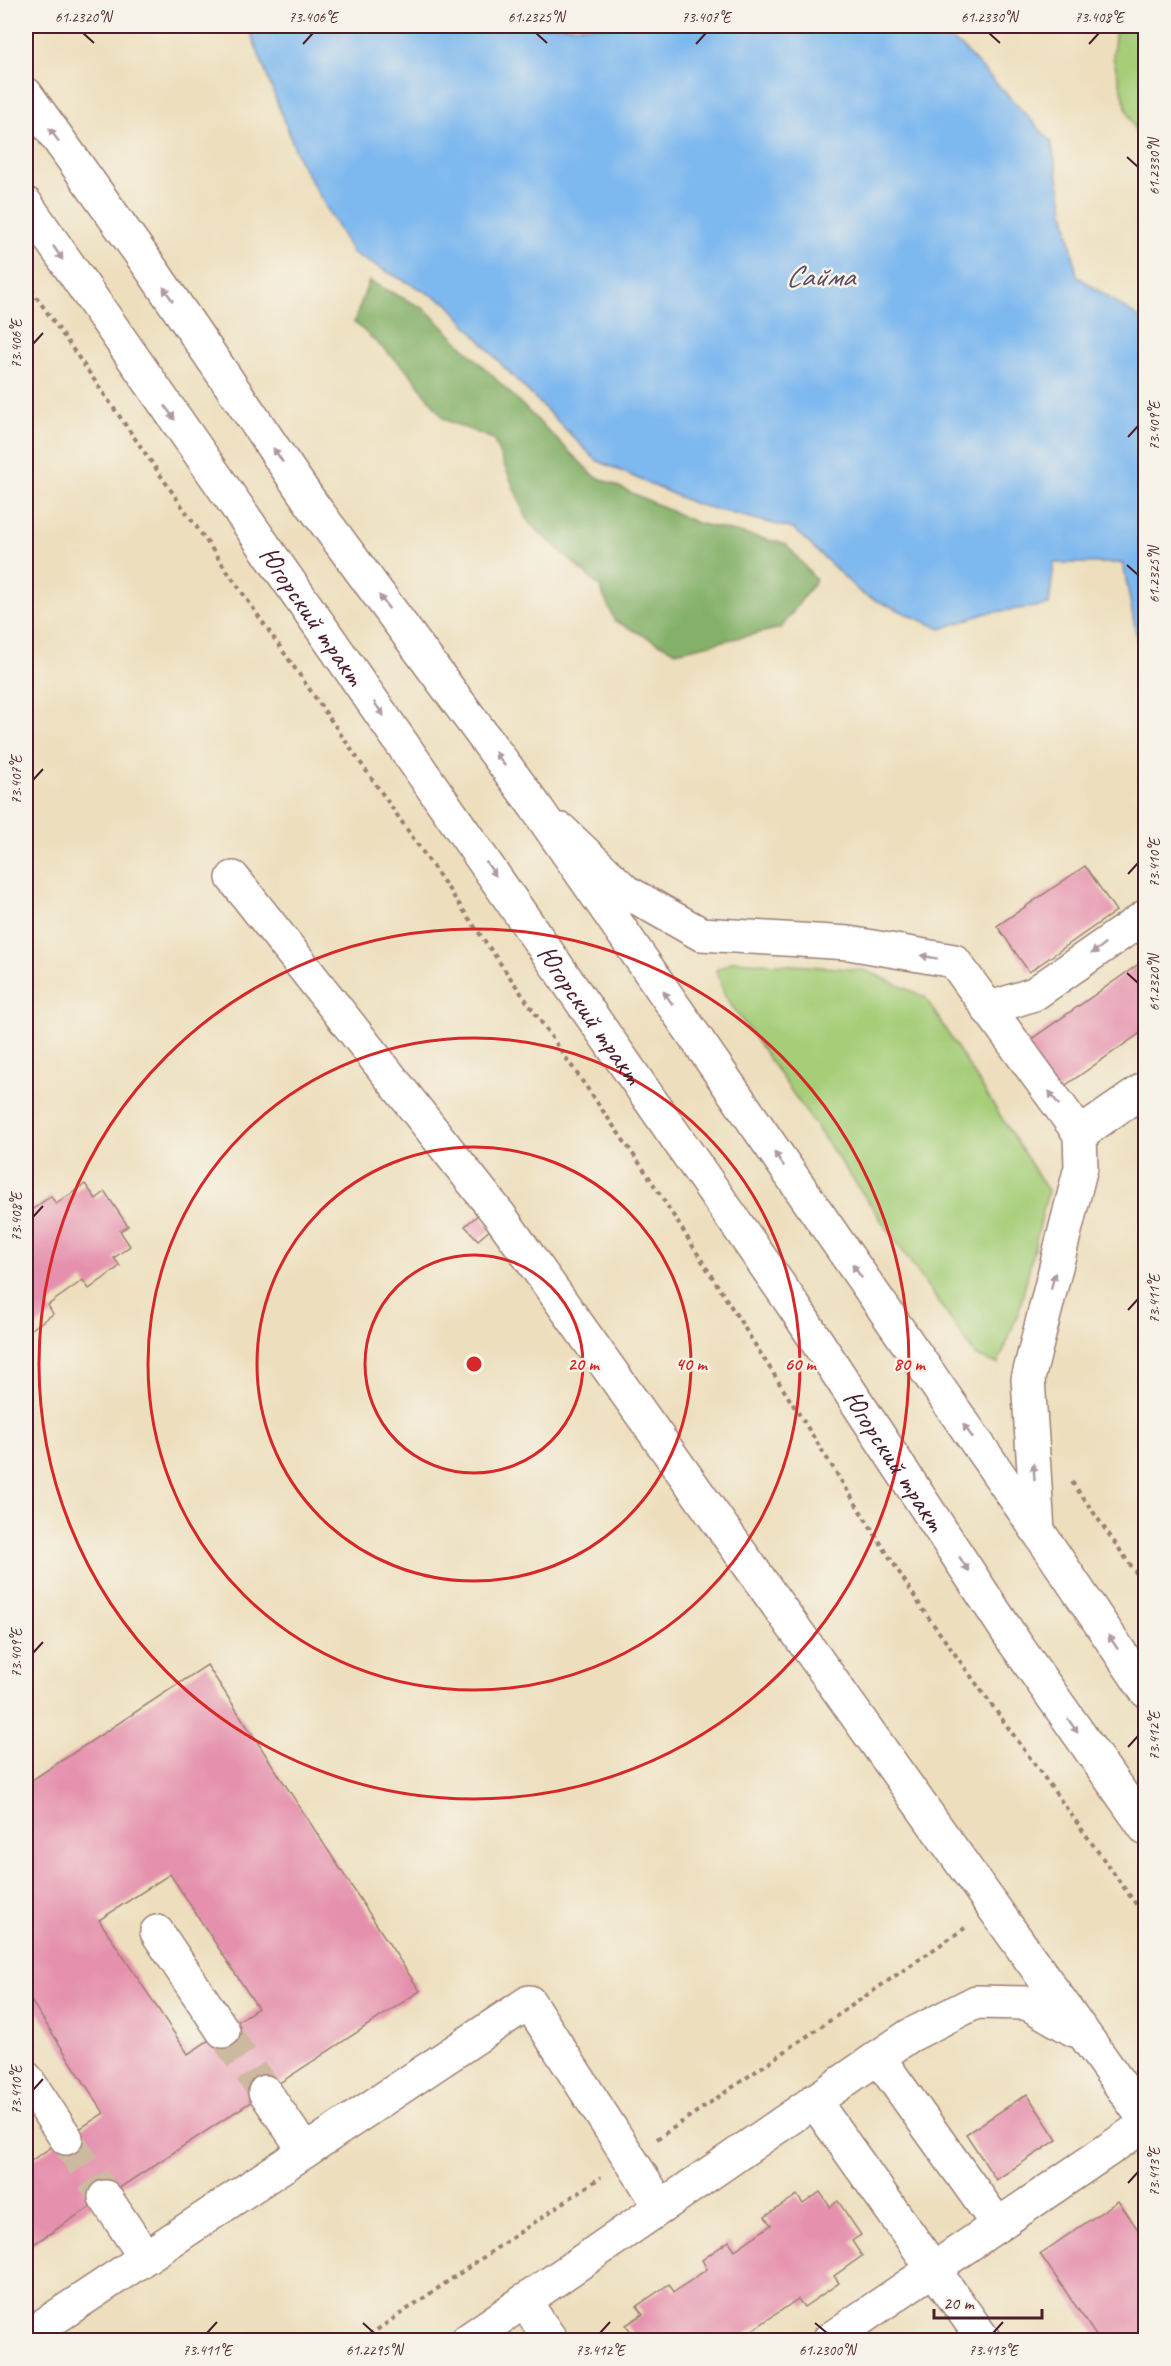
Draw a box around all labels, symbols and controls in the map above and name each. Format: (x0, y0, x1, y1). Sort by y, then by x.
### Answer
text: 61.2320°N (55, 8, 114, 27)
text: 73.406°E (289, 8, 340, 27)
text: 61.2325°N (508, 8, 567, 27)
text: 73.407°E (682, 8, 733, 27)
text: 61.2330°N (961, 8, 1020, 27)
text: 73.408°E (1075, 8, 1126, 27)
one-way arrow (48, 128, 60, 144)
text: 61.2330°N (1145, 136, 1164, 195)
one-way arrow (52, 244, 64, 260)
water label: Сайма (786, 257, 857, 295)
one-way arrow (162, 286, 174, 302)
text: 73.406°E (7, 317, 26, 368)
text: 73.409°E (1145, 399, 1164, 450)
one-way arrow (164, 404, 176, 420)
one-way arrow (272, 447, 284, 463)
street label: Югорский тракт (252, 539, 374, 693)
text: 61.2325°N (1145, 544, 1164, 603)
one-way arrow (378, 594, 390, 610)
one-way arrow (373, 701, 385, 717)
one-way arrow (494, 751, 506, 767)
text: 73.407°E (7, 753, 26, 804)
text: 73.410°E (1145, 836, 1164, 887)
one-way arrow (485, 861, 496, 877)
street label: Югорский тракт (530, 938, 652, 1091)
one-way arrow (1090, 943, 1106, 955)
one-way arrow (919, 952, 938, 961)
text: 61.2320°N (1145, 952, 1164, 1011)
one-way arrow (662, 991, 674, 1007)
one-way arrow (1048, 1090, 1060, 1106)
one-way arrow (773, 1151, 785, 1167)
text: 73.408°E (7, 1190, 26, 1241)
one-way arrow (851, 1263, 863, 1279)
one-way arrow (1048, 1272, 1058, 1290)
text: 73.411°E (1145, 1272, 1164, 1323)
text: 20 m (568, 1353, 600, 1375)
text: 40 m (676, 1353, 708, 1375)
text: 60 m (784, 1353, 817, 1375)
text: 80 m (894, 1353, 926, 1375)
centre of rings (464, 1354, 484, 1374)
street label: Югорский тракт (836, 1383, 954, 1538)
one-way arrow (963, 1423, 974, 1439)
one-way arrow (1029, 1463, 1038, 1482)
one-way arrow (958, 1556, 970, 1572)
text: 73.409°E (7, 1626, 26, 1677)
one-way arrow (1107, 1635, 1119, 1651)
text: 73.412°E (1145, 1709, 1164, 1760)
one-way arrow (1067, 1717, 1079, 1733)
text: 73.410°E (7, 2063, 26, 2114)
text: 73.413°E (1145, 2145, 1164, 2196)
scale bar (934, 2282, 1042, 2320)
text: 20 m (943, 2292, 976, 2314)
text: 73.411°E (183, 2341, 234, 2360)
text: 61.2295°N (346, 2341, 405, 2360)
text: 73.412°E (576, 2341, 627, 2360)
text: 61.2300°N (799, 2341, 858, 2360)
text: 73.413°E (969, 2341, 1020, 2360)

